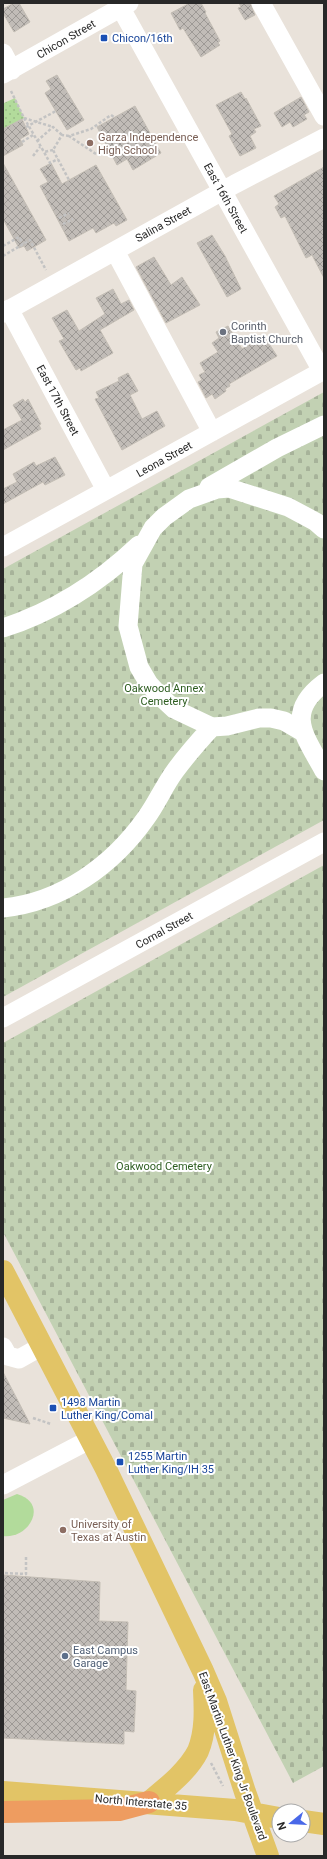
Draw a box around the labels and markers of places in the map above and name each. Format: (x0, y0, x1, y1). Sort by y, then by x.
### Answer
place label: Chicon/16th (112, 32, 173, 45)
marker: Chicon/16th (99, 33, 109, 43)
place label: Garza Independence High School (98, 131, 198, 157)
marker: Garza Independence High School (85, 138, 95, 148)
place label: Corinth Baptist Church (231, 320, 303, 346)
marker: Corinth Baptist Church (218, 327, 228, 337)
place label: 1498 Martin Luther King/Comal (61, 1396, 153, 1422)
marker: 1498 Martin Luther King/Comal (48, 1403, 58, 1413)
place label: 1255 Martin Luther King/IH 35 (128, 1450, 214, 1476)
marker: 1255 Martin Luther King/IH 35 (115, 1457, 125, 1467)
place label: University of Texas at Austin (71, 1518, 146, 1544)
marker: University of Texas at Austin (58, 1525, 68, 1535)
place label: East Campus Garage (73, 1644, 138, 1670)
marker: East Campus Garage (60, 1651, 70, 1661)

